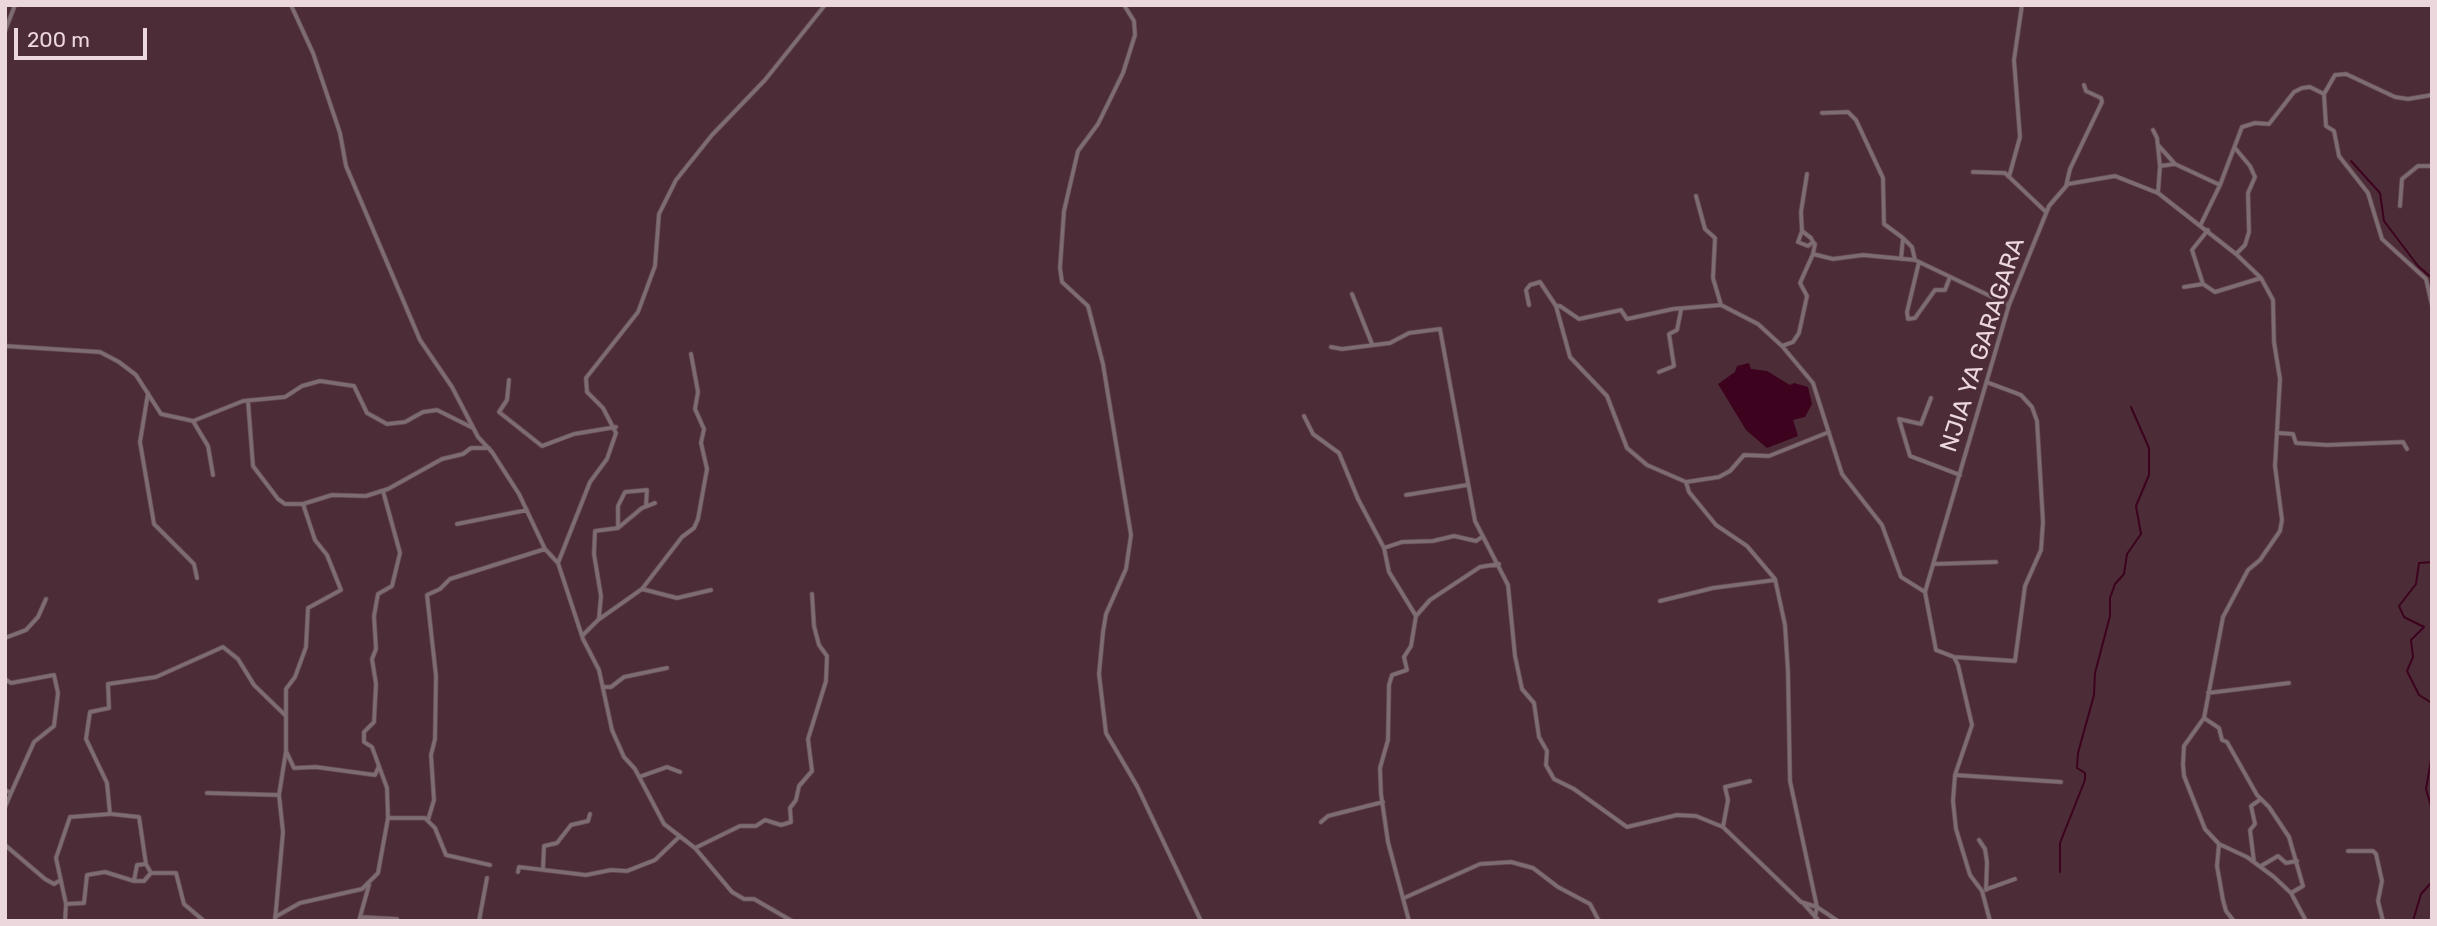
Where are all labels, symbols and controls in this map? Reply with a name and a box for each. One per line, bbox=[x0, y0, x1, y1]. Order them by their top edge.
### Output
scale bar bbox=[18, 14, 150, 58]
text: 200 m bbox=[27, 27, 90, 52]
street label: NJIA YA GARAGARA bbox=[1935, 234, 2031, 456]

